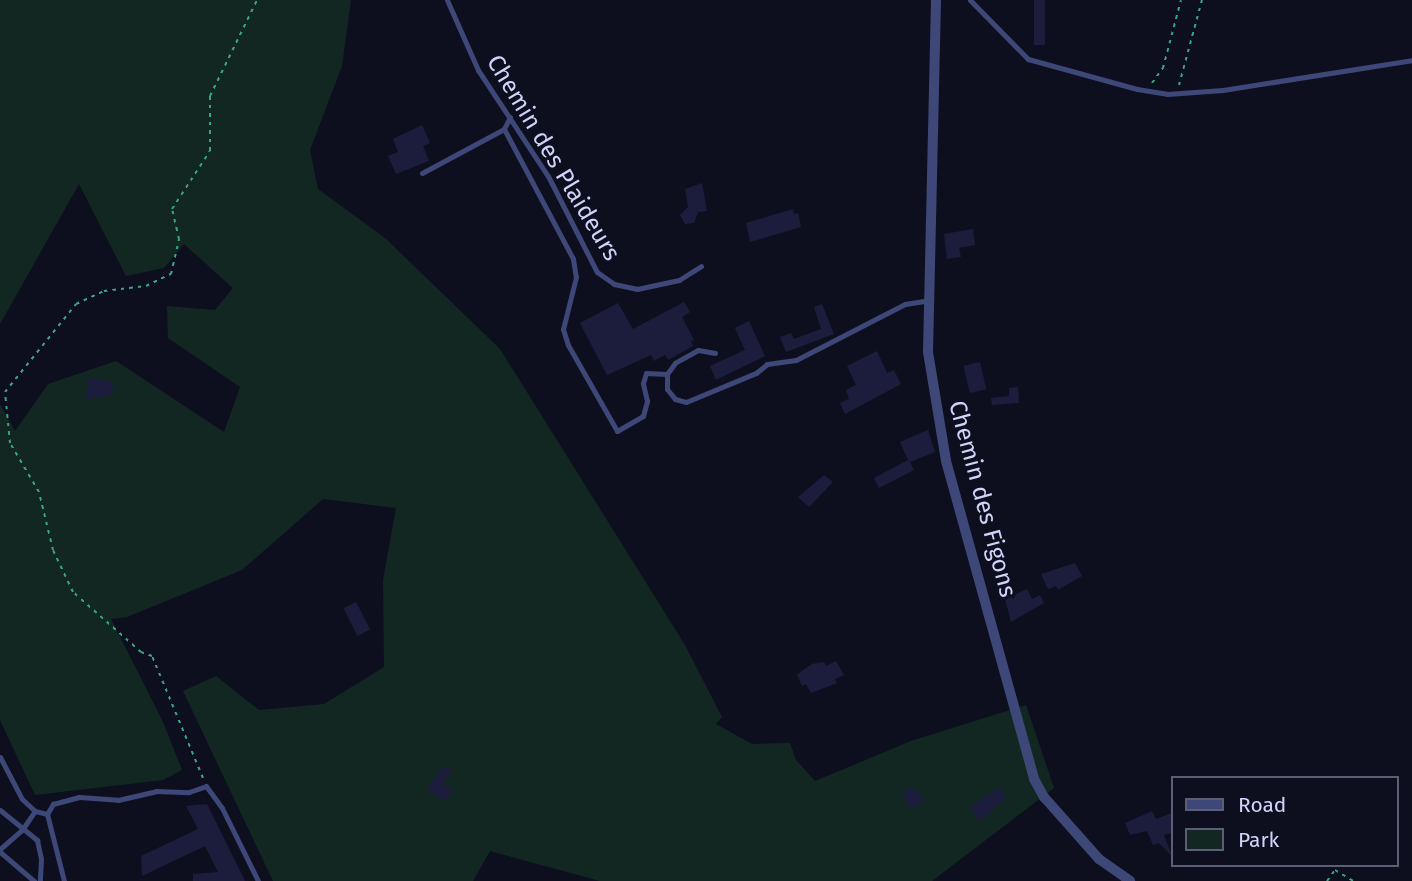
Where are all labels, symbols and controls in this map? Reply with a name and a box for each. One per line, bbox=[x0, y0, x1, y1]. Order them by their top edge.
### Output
street label: Chemin des Plaideurs bbox=[480, 50, 626, 266]
street label: Chemin des Figons bbox=[942, 398, 1022, 600]
legend bbox=[1170, 776, 1398, 867]
text: Road bbox=[1238, 792, 1286, 818]
text: Park bbox=[1238, 827, 1279, 853]

